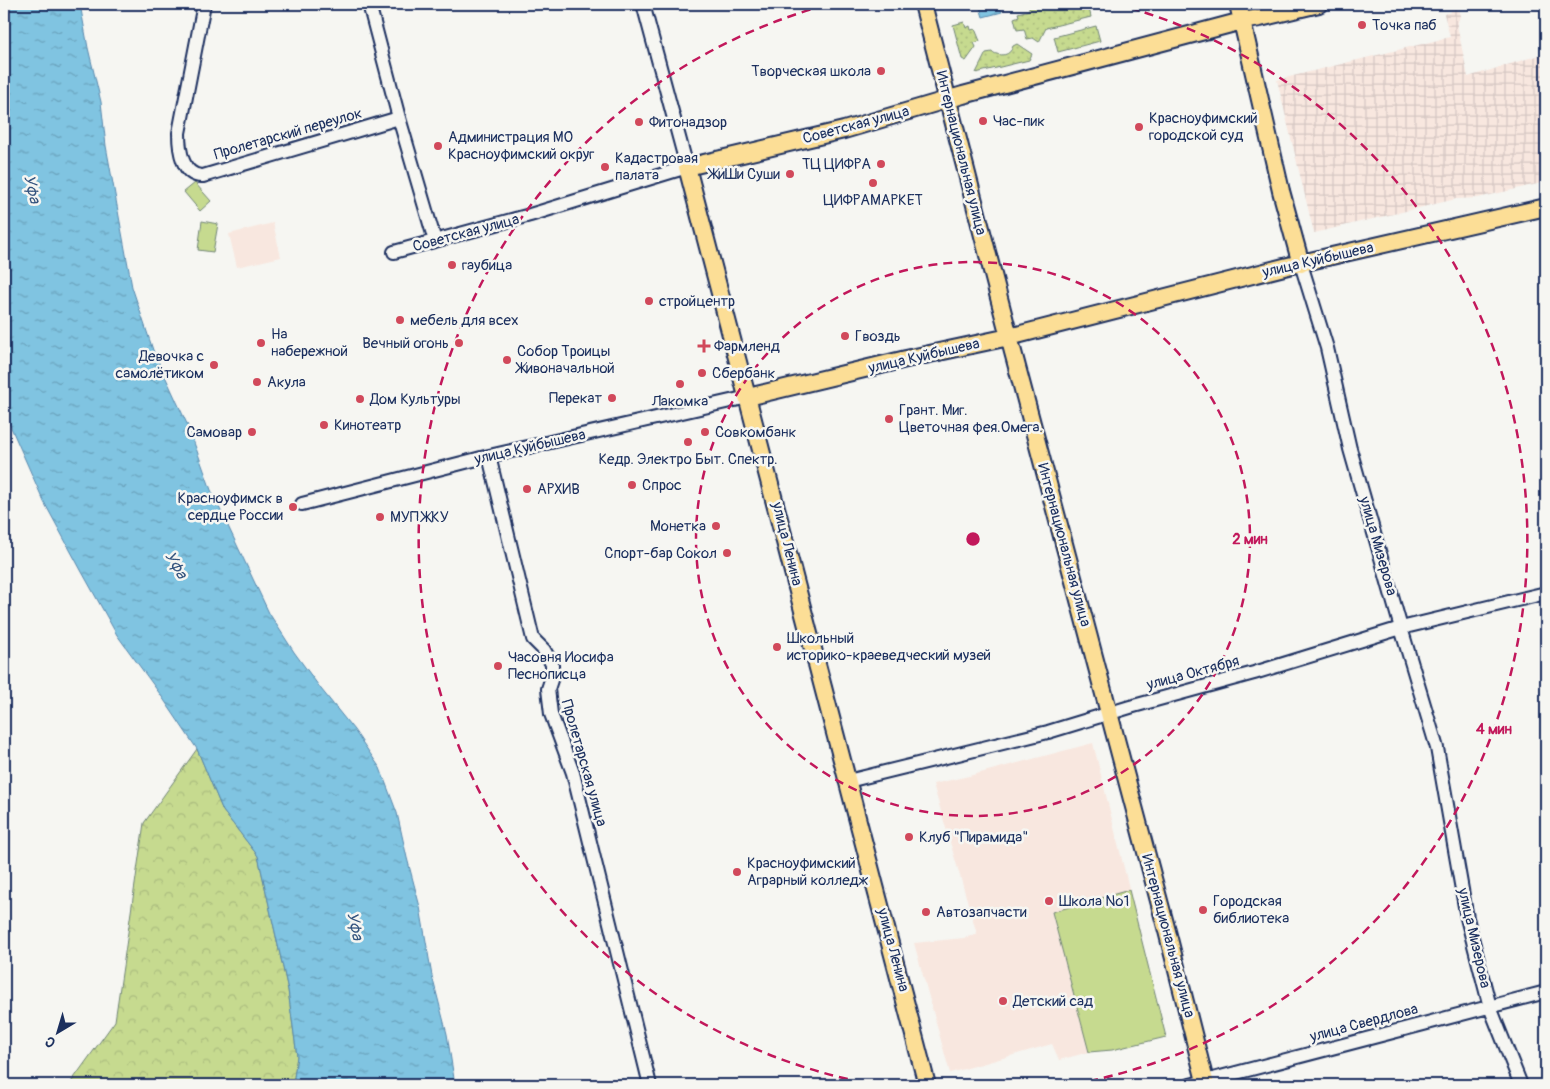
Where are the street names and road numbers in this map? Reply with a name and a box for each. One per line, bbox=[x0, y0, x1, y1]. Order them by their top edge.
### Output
street label: Интернациональная улица bbox=[931, 69, 991, 237]
street label: Советская улица bbox=[801, 102, 911, 148]
street label: Пролетарский переулок bbox=[212, 104, 364, 164]
street label: Советская улица bbox=[411, 210, 521, 256]
street label: улица Куйбышева bbox=[1260, 238, 1375, 282]
street label: улица Куйбышева bbox=[866, 334, 981, 378]
street label: улица Куйбышева bbox=[472, 425, 587, 469]
street label: Интернациональная улица bbox=[1033, 461, 1095, 629]
street label: улица Мизерова bbox=[1355, 493, 1401, 598]
street label: улица Ленина bbox=[767, 499, 807, 588]
street label: улица Октября bbox=[1144, 652, 1241, 695]
street label: Пролетарская улица bbox=[557, 697, 611, 829]
street label: Интернациональная улица bbox=[1137, 852, 1199, 1020]
street label: улица Мизерова bbox=[1453, 885, 1495, 990]
street label: улица Ленина bbox=[872, 905, 913, 994]
street label: улица Свердлова bbox=[1307, 999, 1420, 1047]

